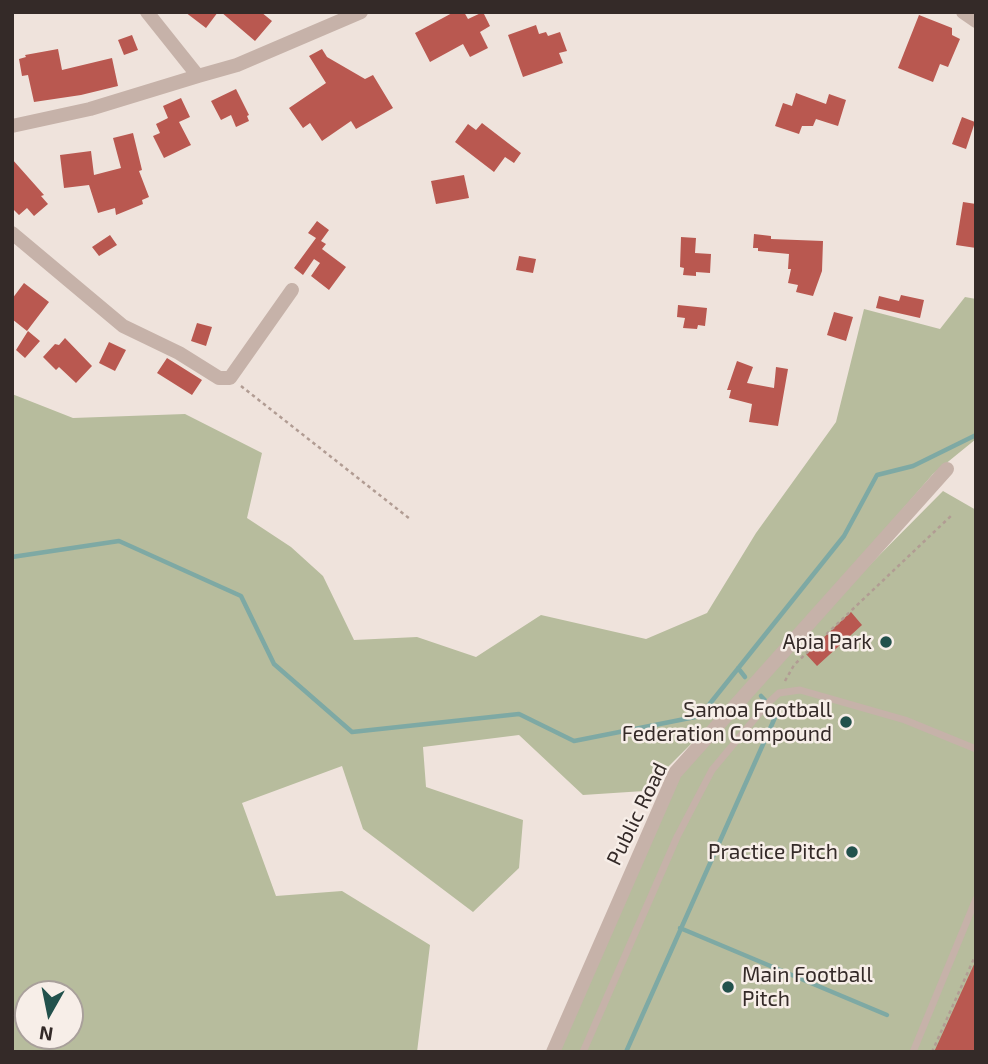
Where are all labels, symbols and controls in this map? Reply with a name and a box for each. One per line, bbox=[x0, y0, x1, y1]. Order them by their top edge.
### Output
place label: Apia Park bbox=[782, 629, 872, 655]
marker: Apia Park bbox=[878, 634, 894, 650]
place label: Samoa Football Federation Compound bbox=[622, 697, 832, 747]
marker: Samoa Football Federation Compound bbox=[838, 714, 854, 730]
street label: Public Road bbox=[601, 759, 673, 869]
place label: Practice Pitch bbox=[708, 839, 838, 865]
marker: Practice Pitch bbox=[844, 844, 860, 860]
place label: Main Football Pitch bbox=[742, 962, 873, 1012]
marker: Main Football Pitch bbox=[720, 979, 736, 995]
north arrow bbox=[14, 980, 84, 1050]
text: N bbox=[37, 1022, 55, 1047]

